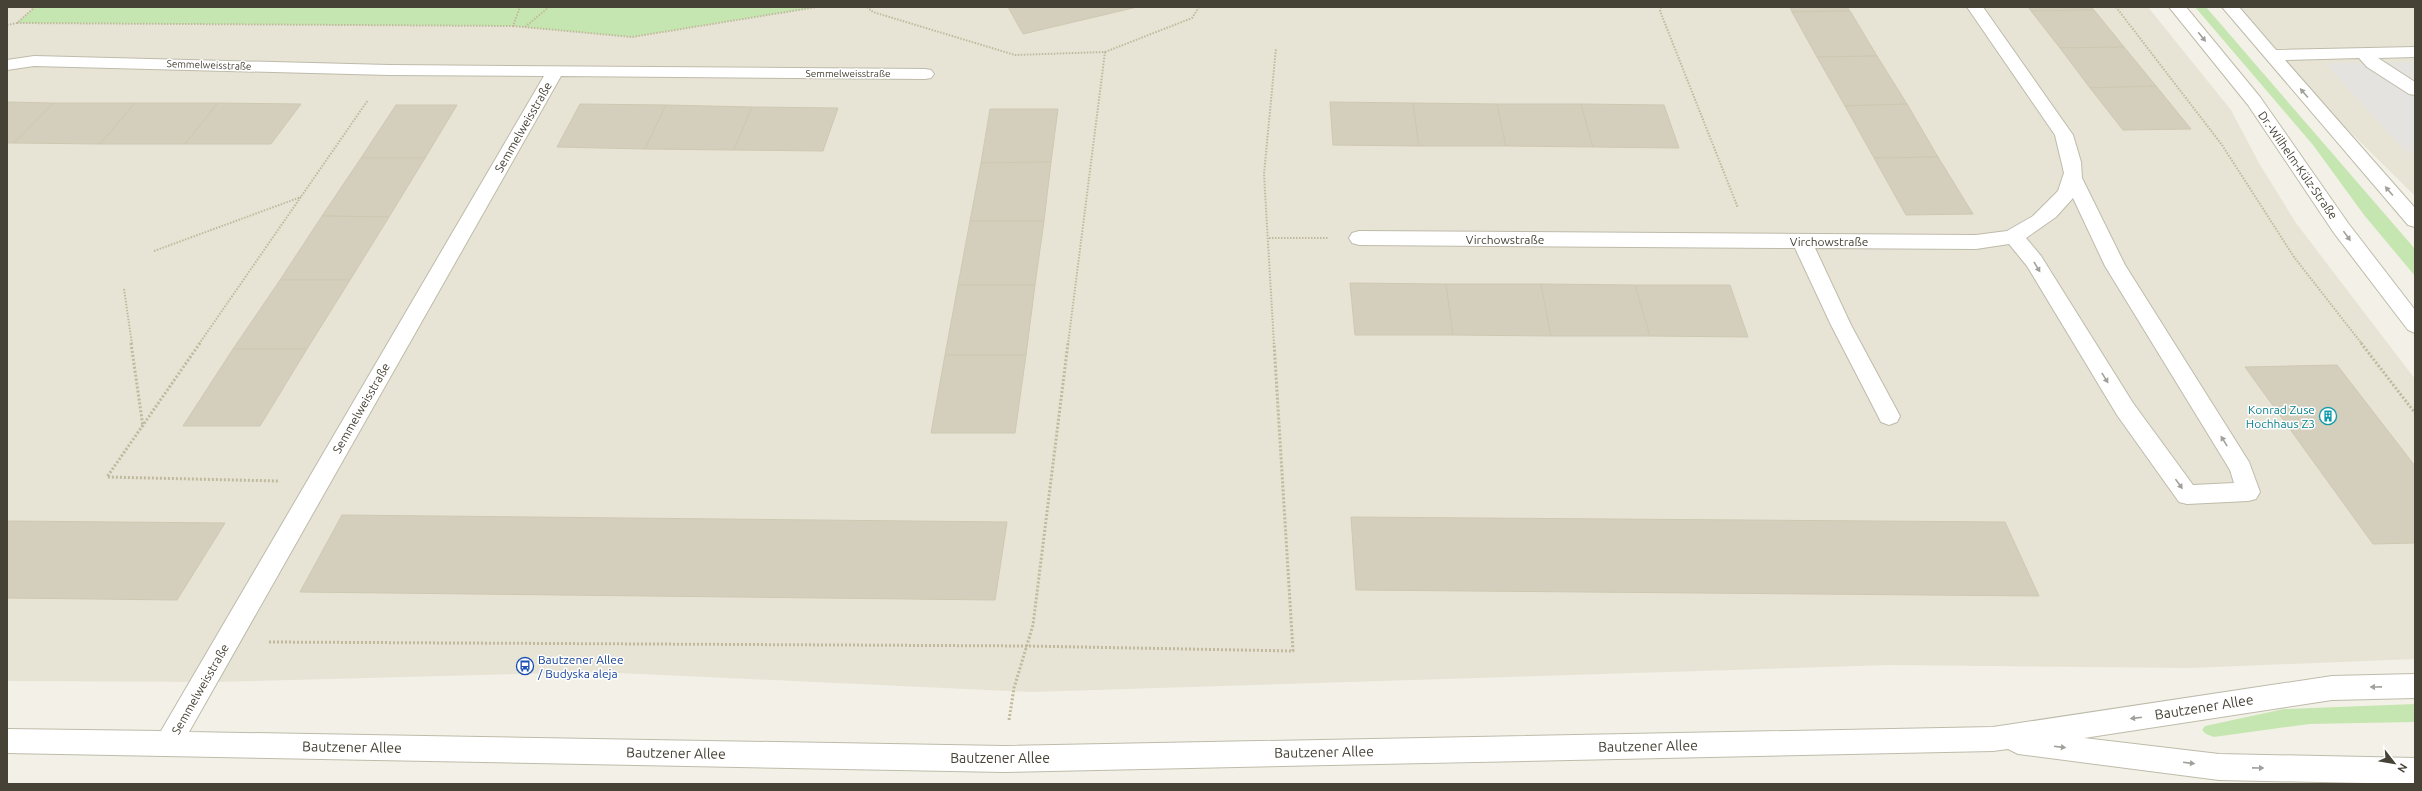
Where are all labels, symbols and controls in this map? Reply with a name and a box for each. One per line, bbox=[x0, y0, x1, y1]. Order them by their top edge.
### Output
one-way arrow bbox=[2197, 32, 2206, 43]
street label: Semmelweisstraße bbox=[166, 58, 252, 72]
street label: Semmelweisstraße bbox=[806, 68, 890, 79]
street label: Semmelweisstraße bbox=[492, 80, 554, 174]
one-way arrow bbox=[2300, 87, 2309, 98]
street label: Dr.-Wilhelm-Külz-Straße bbox=[2256, 109, 2340, 221]
one-way arrow bbox=[2385, 186, 2394, 196]
one-way arrow bbox=[2343, 231, 2351, 242]
street label: Virchowstraße bbox=[1466, 233, 1544, 246]
street label: Virchowstraße bbox=[1790, 235, 1868, 248]
one-way arrow bbox=[2034, 261, 2041, 273]
street label: Semmelweisstraße bbox=[330, 361, 392, 455]
one-way arrow bbox=[2101, 373, 2109, 383]
place label: Konrad Zuse Hochhaus Z3 bbox=[2246, 403, 2315, 430]
building icon: Konrad Zuse Hochhaus Z3 bbox=[2318, 406, 2338, 426]
one-way arrow bbox=[2221, 435, 2228, 447]
one-way arrow bbox=[2175, 479, 2183, 490]
street label: Semmelweisstraße bbox=[169, 642, 231, 736]
place label: Bautzener Allee / Budyska aleja bbox=[537, 653, 624, 680]
bus stop icon: Bautzener Allee / Budyska aleja bbox=[515, 656, 535, 676]
one-way arrow bbox=[2369, 684, 2382, 690]
street label: Bautzener Allee bbox=[2153, 691, 2255, 723]
one-way arrow bbox=[2130, 714, 2142, 721]
street label: Bautzener Allee bbox=[1598, 737, 1698, 755]
street label: Bautzener Allee bbox=[302, 738, 402, 756]
street label: Bautzener Allee bbox=[1274, 743, 1374, 761]
north arrow bbox=[2374, 743, 2414, 783]
street label: Bautzener Allee bbox=[626, 744, 726, 762]
one-way arrow bbox=[2054, 744, 2066, 750]
street label: Bautzener Allee bbox=[950, 750, 1050, 766]
one-way arrow bbox=[2183, 760, 2195, 767]
text: N bbox=[2395, 762, 2410, 775]
one-way arrow bbox=[2252, 765, 2265, 771]

